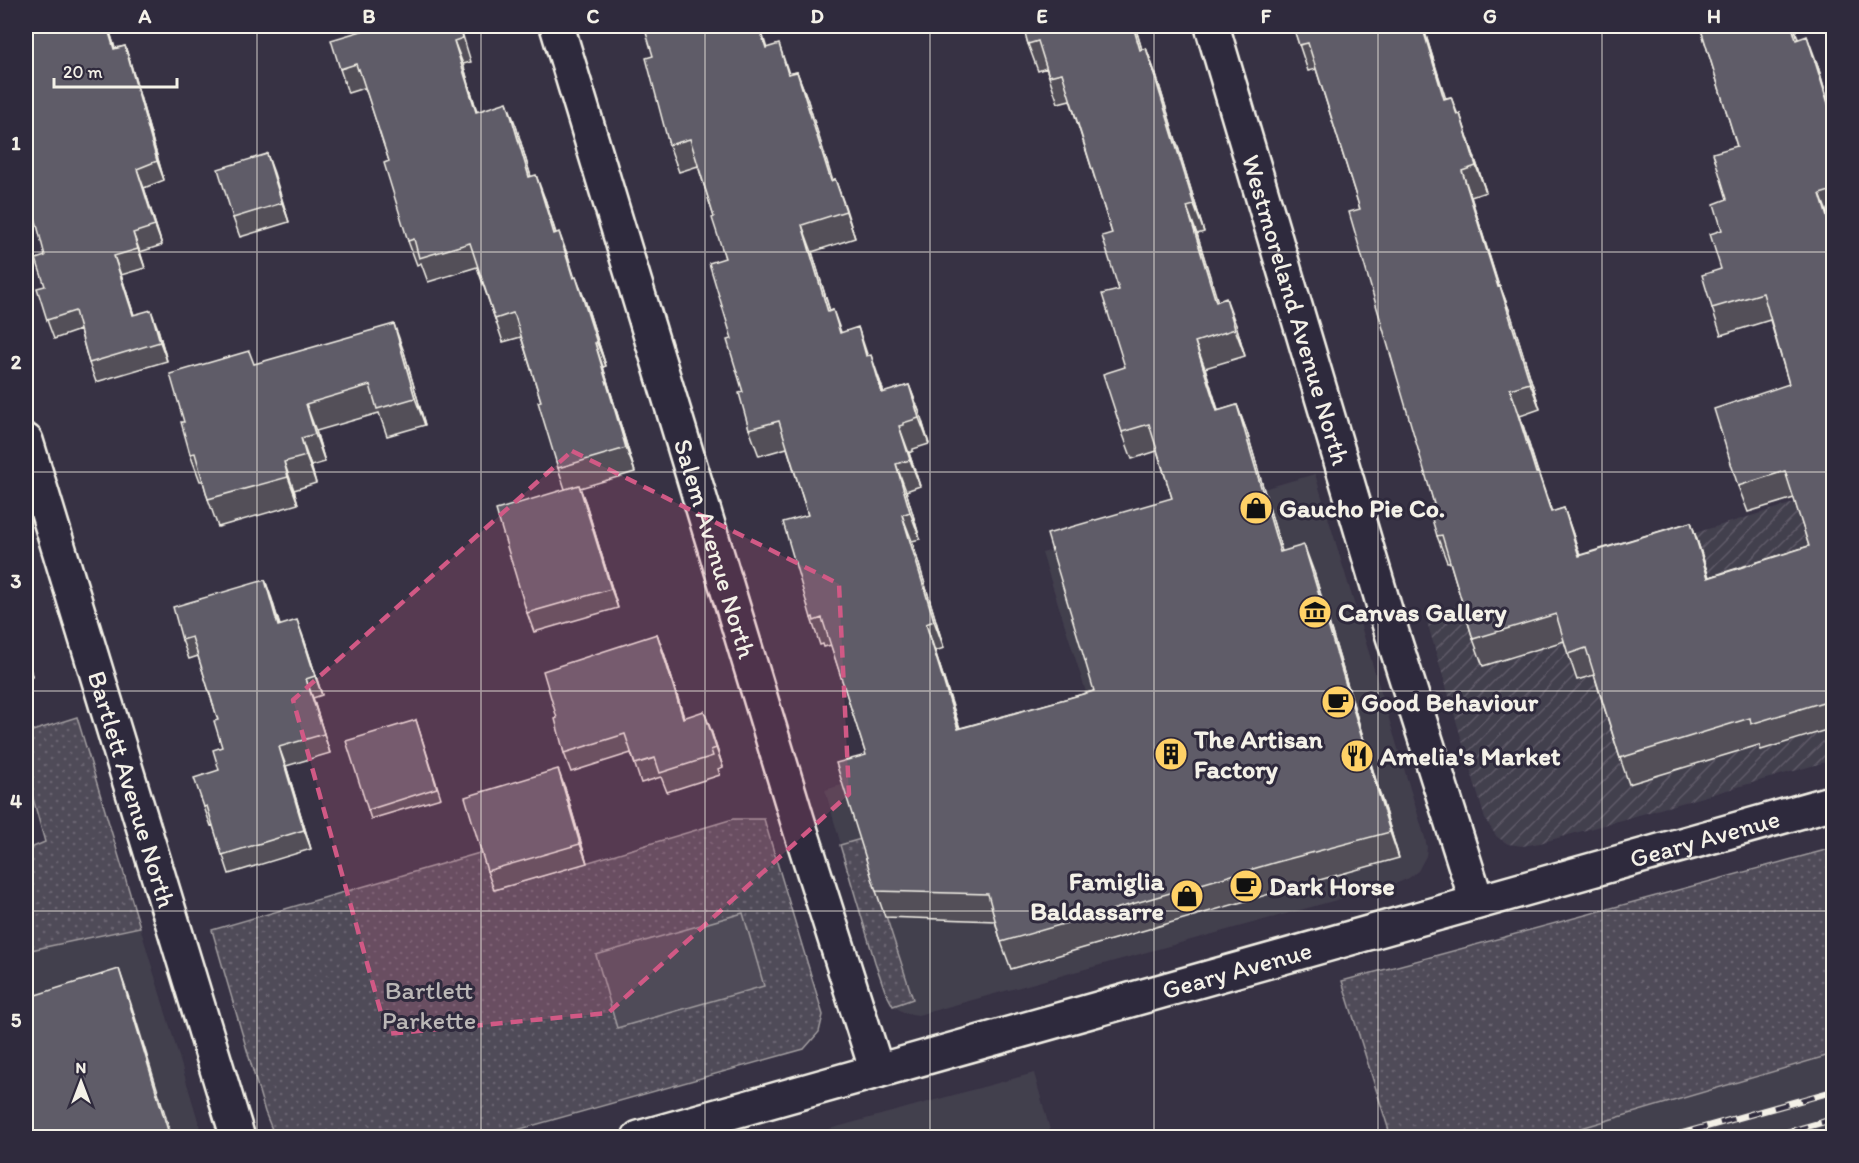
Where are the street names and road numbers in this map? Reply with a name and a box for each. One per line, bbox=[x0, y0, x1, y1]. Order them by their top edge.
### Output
street label: Westmoreland Avenue North bbox=[1235, 151, 1357, 469]
street label: Salem Avenue North bbox=[667, 435, 763, 662]
street label: Bartlett Avenue North bbox=[81, 667, 183, 912]
street label: Geary Avenue bbox=[1626, 802, 1783, 875]
street label: Geary Avenue bbox=[1158, 934, 1315, 1006]

